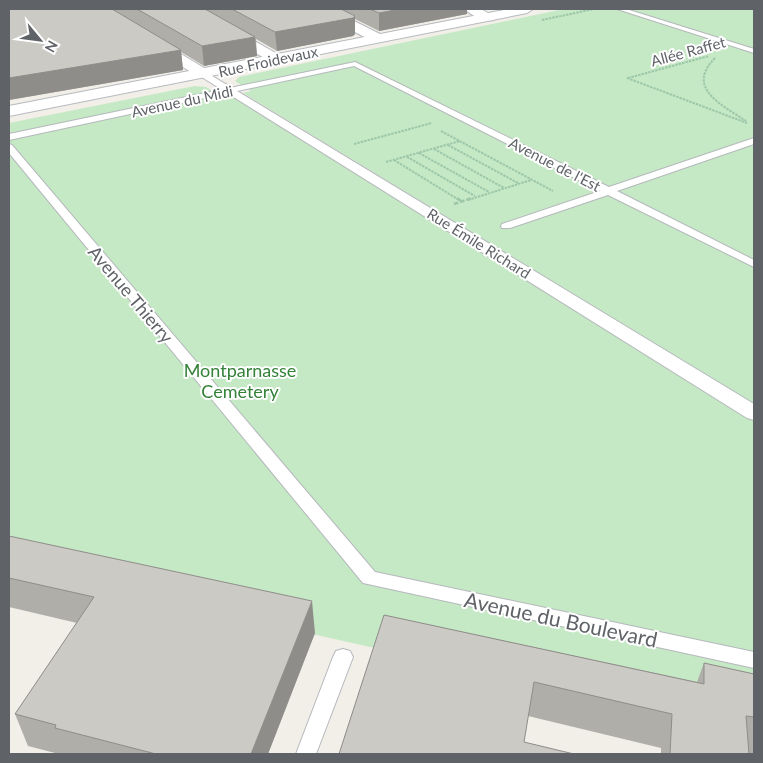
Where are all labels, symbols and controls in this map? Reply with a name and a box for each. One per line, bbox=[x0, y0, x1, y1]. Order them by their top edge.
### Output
north arrow bbox=[15, 15, 65, 65]
street label: Allée Raffet bbox=[649, 32, 728, 70]
text: N bbox=[42, 38, 62, 55]
street label: Rue Froidevaux bbox=[217, 42, 320, 80]
street label: Avenue du Midi bbox=[130, 81, 234, 121]
street label: Avenue de l'Est bbox=[506, 133, 604, 195]
street label: Rue Émile Richard bbox=[424, 204, 534, 282]
street label: Avenue Thierry bbox=[84, 241, 179, 348]
park label: Montparnasse Cemetery bbox=[184, 359, 296, 402]
street label: Avenue du Boulevard bbox=[462, 586, 660, 652]

